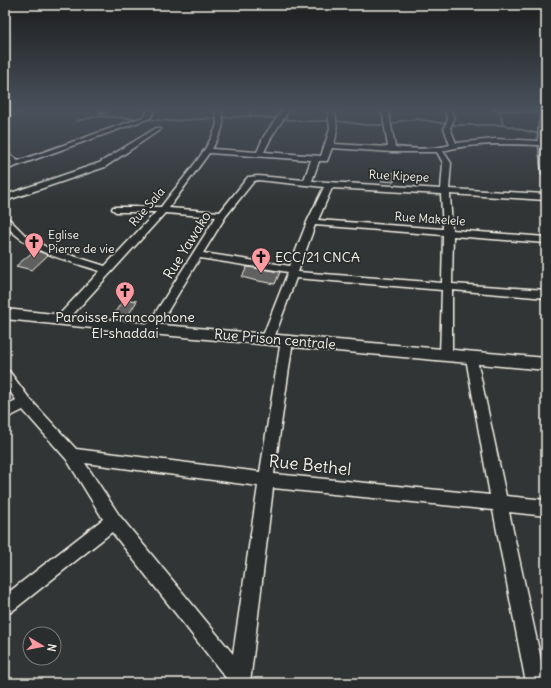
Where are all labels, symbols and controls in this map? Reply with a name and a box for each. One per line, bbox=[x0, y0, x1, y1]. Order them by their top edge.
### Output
street label: Rue Kipepe bbox=[368, 166, 430, 185]
street label: Rue Sala bbox=[126, 184, 168, 229]
street label: Rue Yawako bbox=[159, 208, 215, 282]
street label: Rue Makelele bbox=[394, 209, 466, 228]
place label: Eglise Pierre de vie bbox=[48, 227, 114, 256]
church icon: Eglise Pierre de vie bbox=[23, 231, 45, 259]
church icon: ECC/21 CNCA bbox=[250, 246, 272, 274]
place label: ECC/21 CNCA bbox=[275, 248, 360, 266]
church icon: Paroisse Francophone El-shaddai bbox=[114, 280, 136, 308]
place label: Paroisse Francophone El-shaddai bbox=[55, 308, 195, 342]
street label: Rue Prison centrale bbox=[213, 325, 337, 353]
street label: Rue Bethel bbox=[268, 450, 352, 480]
north arrow bbox=[22, 626, 62, 666]
text: N bbox=[44, 643, 59, 653]

